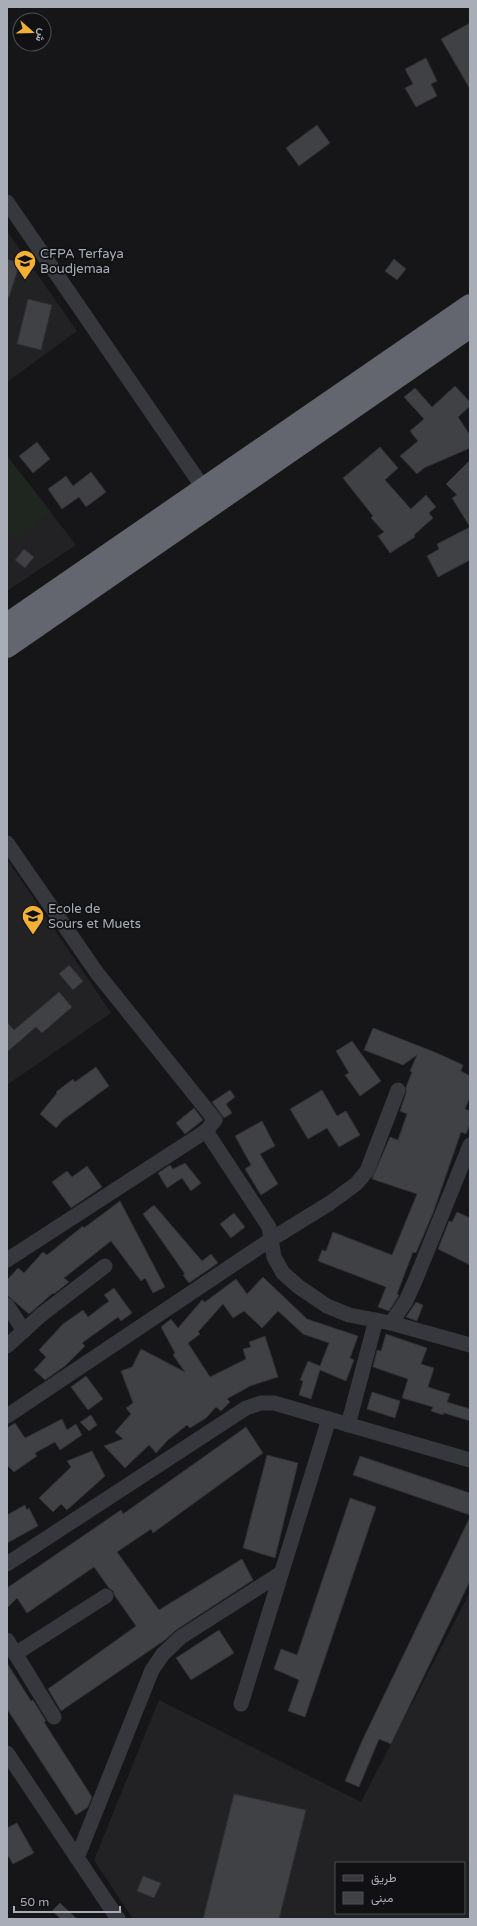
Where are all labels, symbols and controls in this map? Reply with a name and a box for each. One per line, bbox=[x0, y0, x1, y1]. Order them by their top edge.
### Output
north arrow bbox=[12, 12, 52, 52]
text: ش bbox=[33, 27, 49, 44]
place label: CFPA Terfaya Boudjemaa bbox=[40, 246, 124, 277]
school or university icon: CFPA Terfaya Boudjemaa bbox=[12, 248, 38, 281]
place label: Ecole de Sours et Muets bbox=[48, 901, 141, 932]
school or university icon: Ecole de Sours et Muets bbox=[20, 903, 46, 936]
legend bbox=[335, 1862, 465, 1914]
text: طريق bbox=[371, 1871, 397, 1886]
scale bar bbox=[14, 1888, 120, 1914]
text: مبنى bbox=[371, 1891, 393, 1906]
text: 50 m bbox=[20, 1895, 49, 1909]

